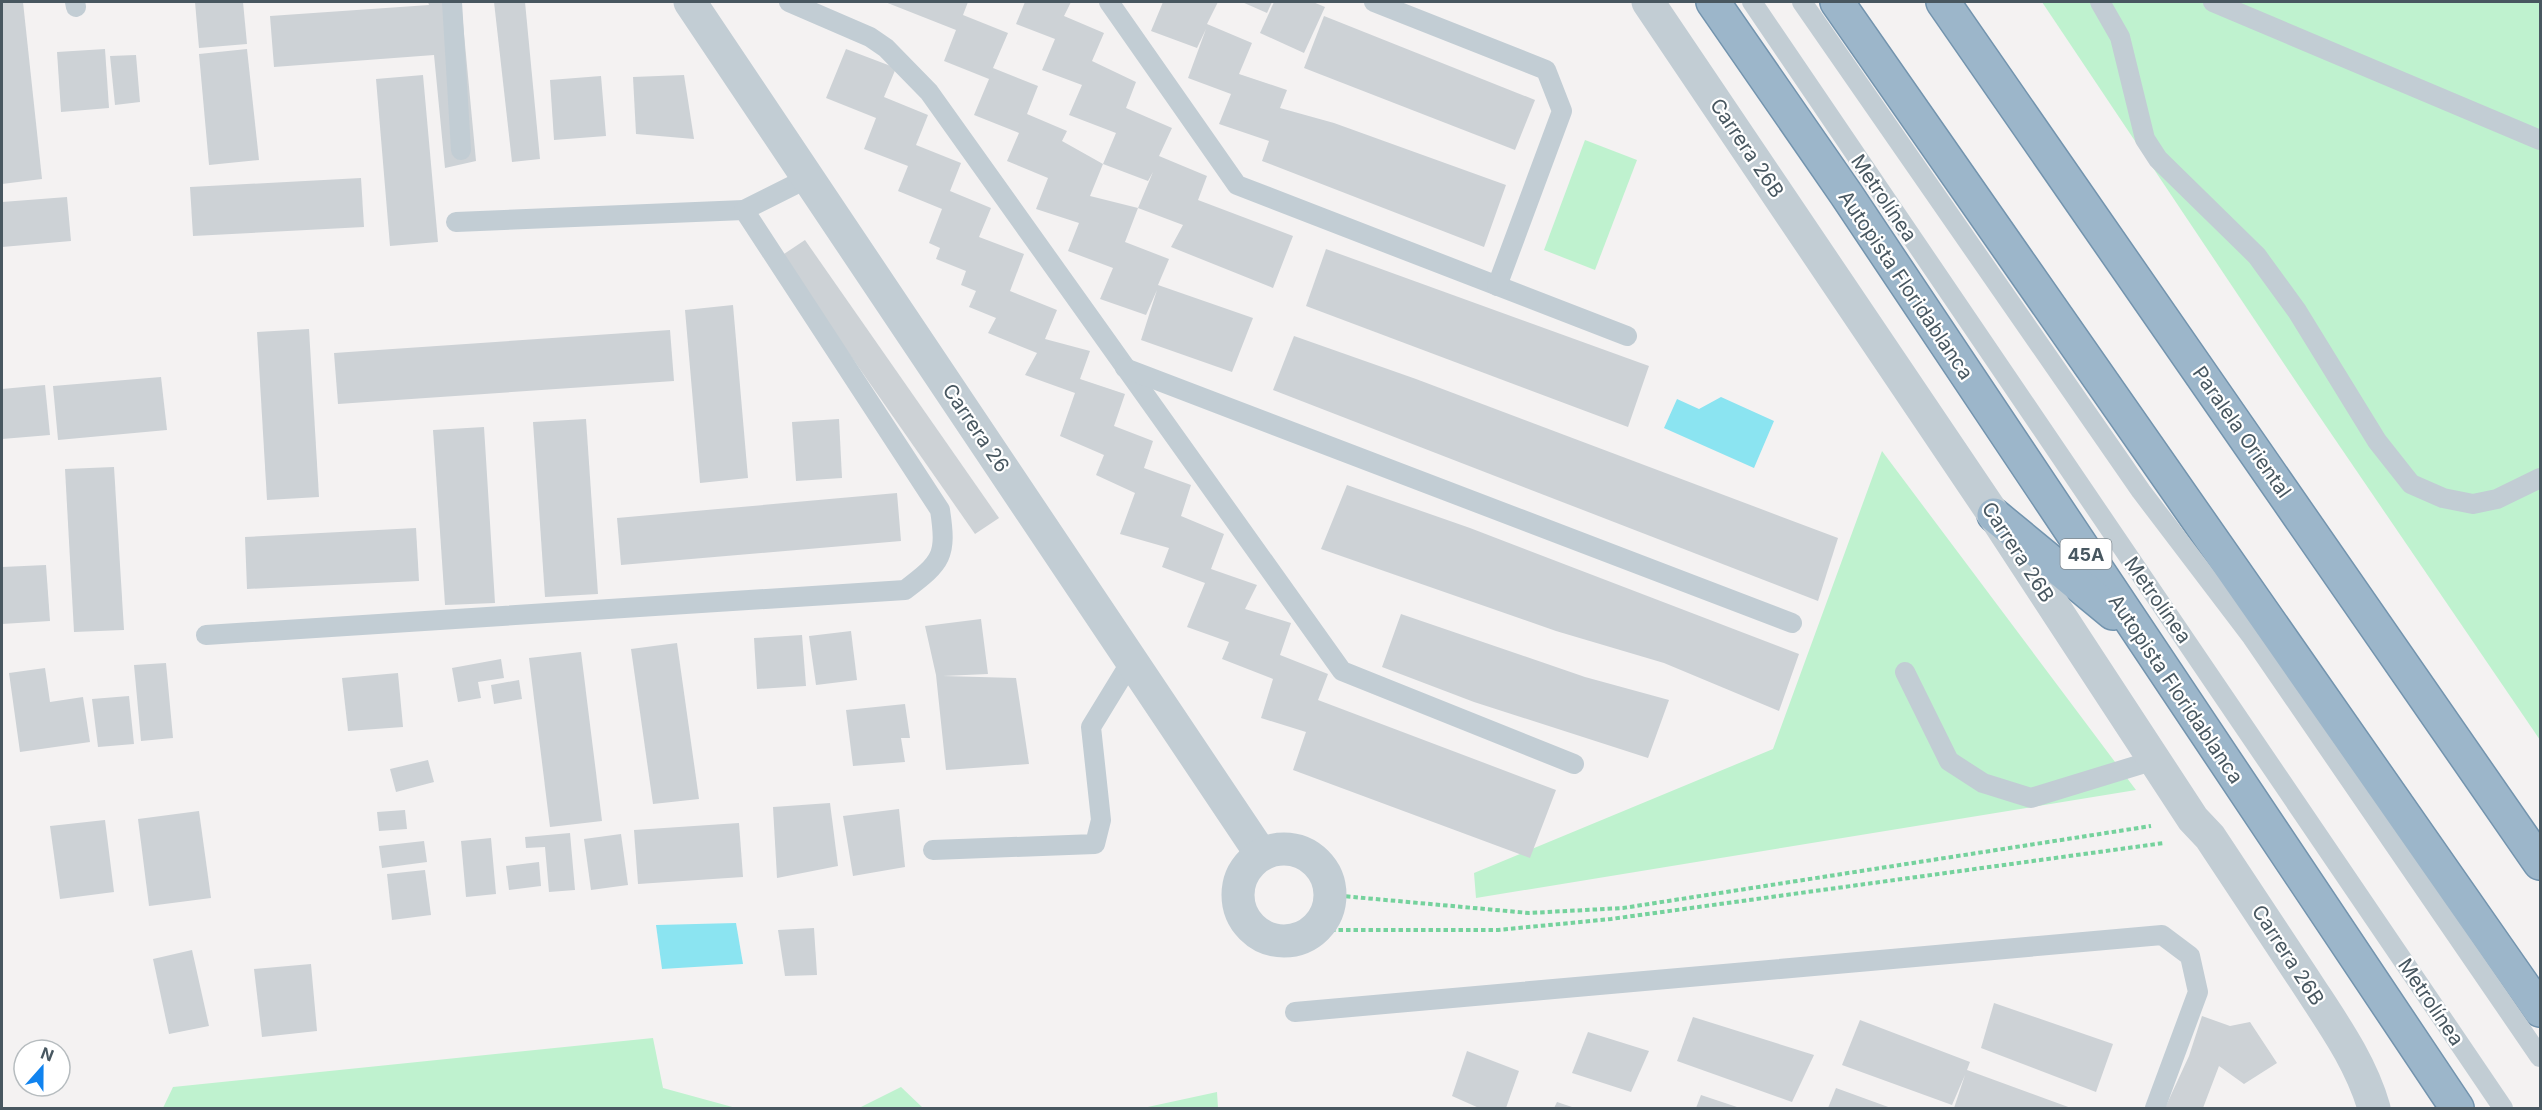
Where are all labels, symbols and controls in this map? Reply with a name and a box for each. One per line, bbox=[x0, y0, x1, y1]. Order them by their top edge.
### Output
street label: Carrera 26B bbox=[1705, 94, 1789, 202]
street label: Metrolínea bbox=[1846, 150, 1922, 246]
street label: Autopista Floridablanca bbox=[1834, 186, 1978, 384]
street label: Paralela Oriental bbox=[2188, 362, 2296, 502]
street label: Carrera 26 bbox=[938, 379, 1014, 477]
street label: Carrera 26B bbox=[1977, 497, 2059, 607]
road number: 45A bbox=[2060, 539, 2112, 569]
street label: Metrolínea bbox=[2119, 552, 2197, 648]
street label: Autopista Floridablanca bbox=[2104, 590, 2248, 788]
street label: Carrera 26B bbox=[2247, 900, 2329, 1010]
street label: Metrolínea bbox=[2393, 954, 2469, 1050]
north arrow bbox=[12, 1038, 72, 1098]
text: N bbox=[38, 1042, 57, 1066]

